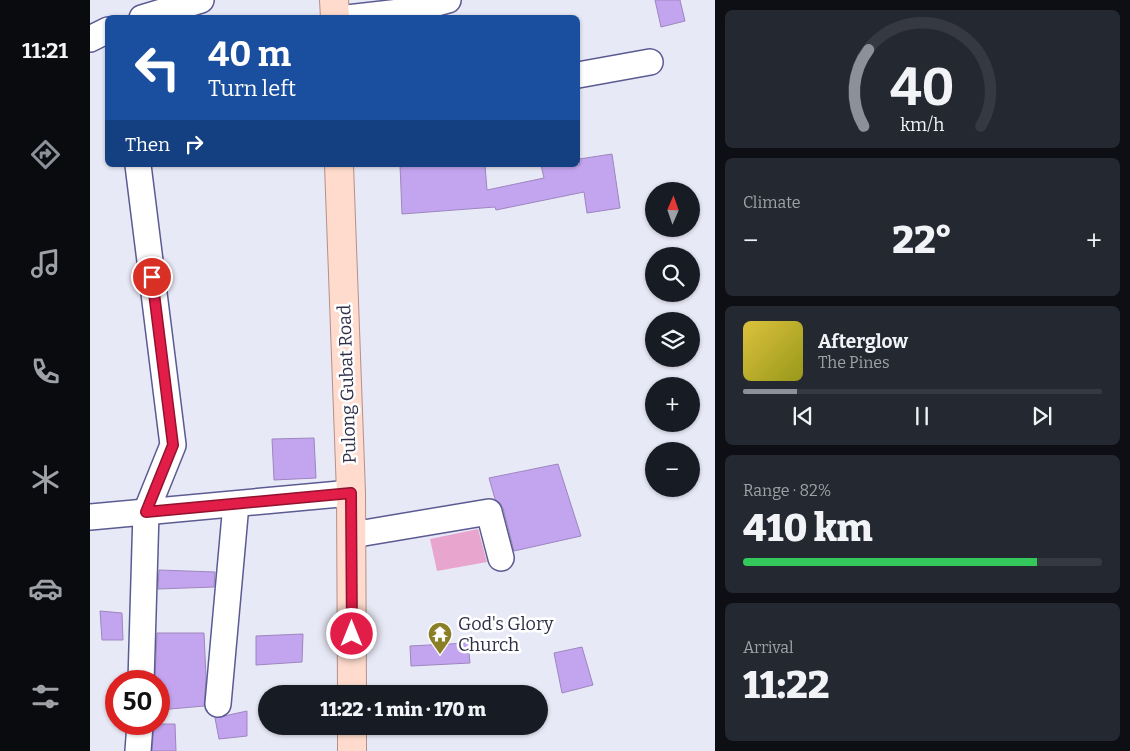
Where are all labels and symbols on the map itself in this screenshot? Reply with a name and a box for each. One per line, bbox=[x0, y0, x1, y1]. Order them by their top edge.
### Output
north arrow bbox=[645, 182, 700, 238]
pin bbox=[131, 256, 173, 298]
street label: Pulong Gubat Road bbox=[333, 304, 361, 464]
position arrow bbox=[325, 607, 377, 659]
place label: God's Glory Church bbox=[458, 613, 554, 656]
temple icon: God's Glory Church bbox=[427, 621, 453, 655]
speed limit sign: 50 bbox=[105, 670, 170, 735]

